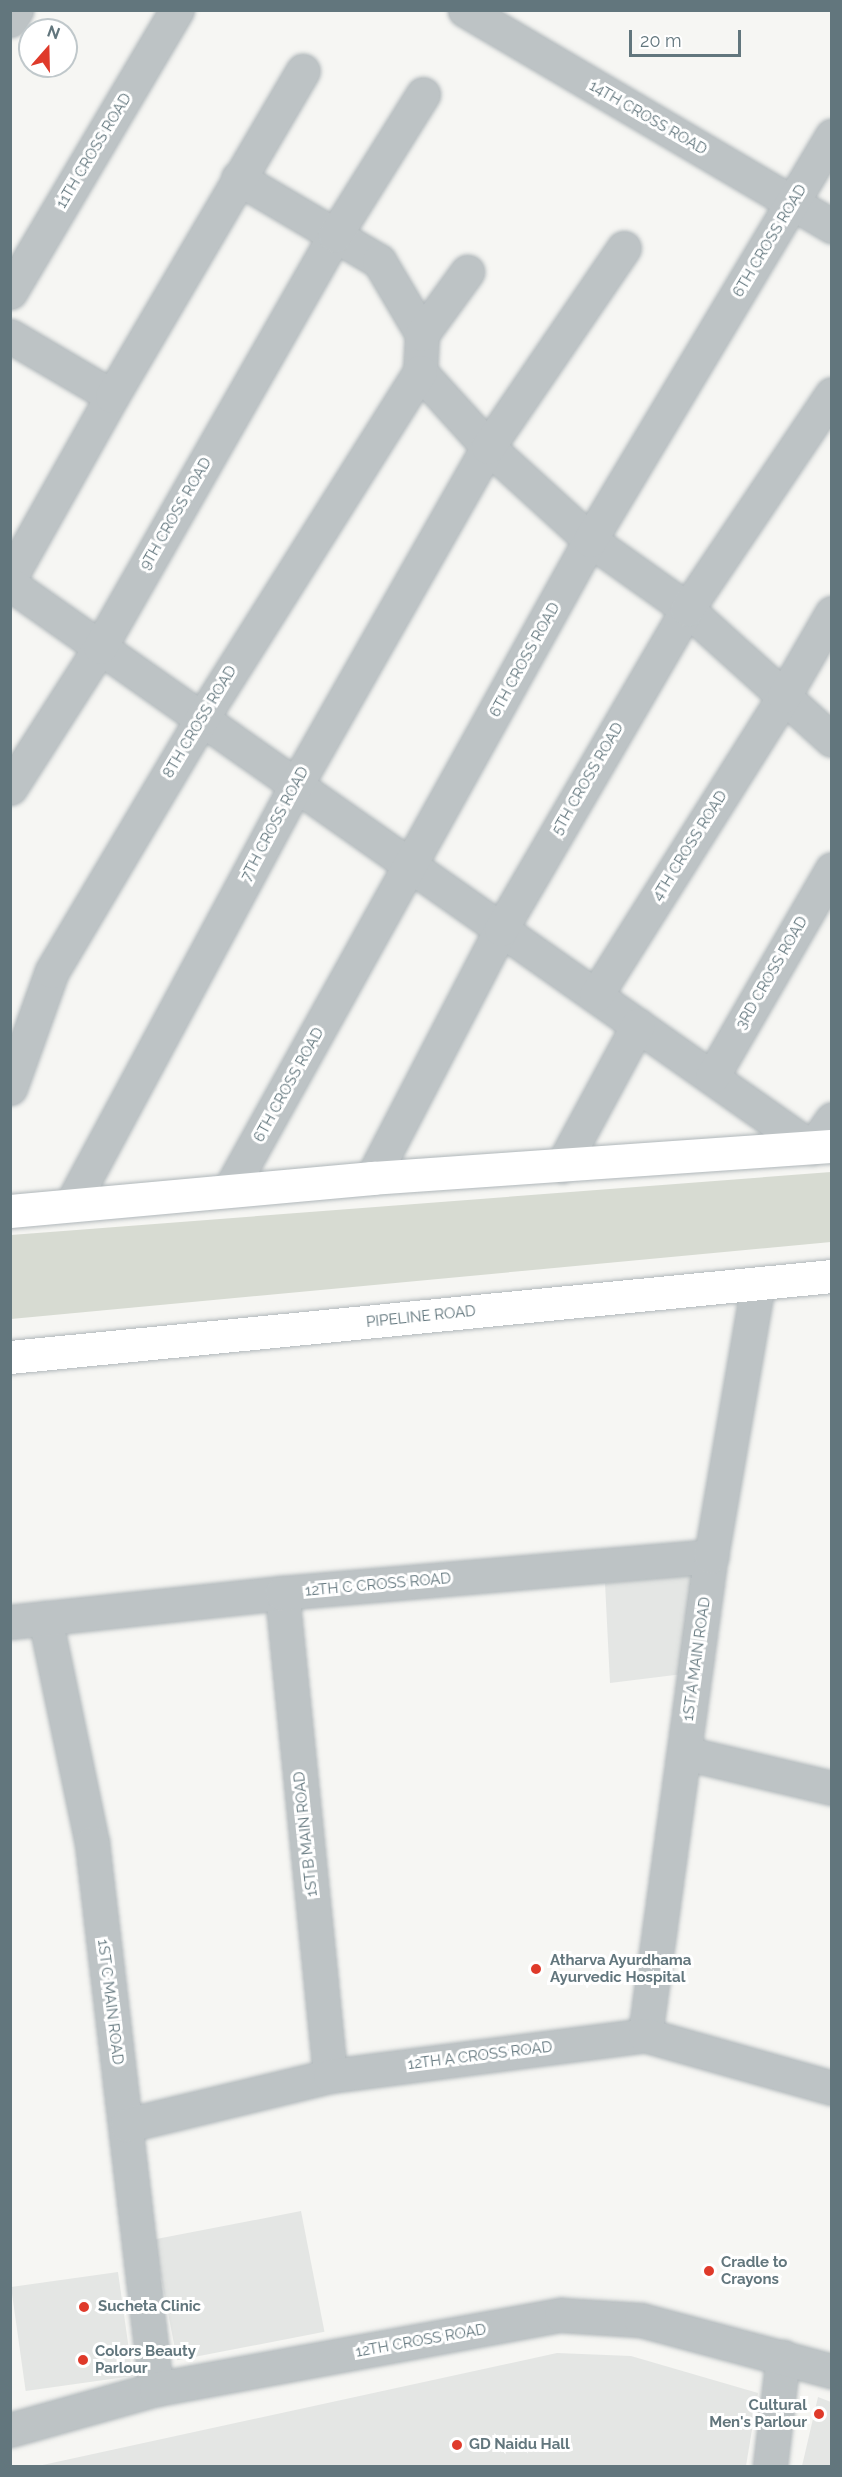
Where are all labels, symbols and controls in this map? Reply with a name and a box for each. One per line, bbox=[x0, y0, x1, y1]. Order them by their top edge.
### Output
north arrow bbox=[18, 18, 78, 78]
scale bar bbox=[632, 18, 744, 56]
text: N bbox=[45, 21, 63, 44]
text: 20 m bbox=[640, 30, 682, 51]
street label: 14TH CROSS ROAD bbox=[586, 77, 710, 159]
street label: 11TH CROSS ROAD bbox=[53, 90, 135, 212]
street label: 6TH CROSS ROAD bbox=[729, 182, 811, 300]
street label: 9TH CROSS ROAD bbox=[137, 455, 215, 573]
street label: 6TH CROSS ROAD bbox=[486, 600, 564, 720]
street label: 8TH CROSS ROAD bbox=[159, 663, 241, 781]
street label: 5TH CROSS ROAD bbox=[549, 720, 627, 838]
street label: 7TH CROSS ROAD bbox=[237, 764, 313, 884]
street label: 4TH CROSS ROAD bbox=[649, 788, 731, 904]
street label: 3RD CROSS ROAD bbox=[732, 913, 812, 1033]
street label: 6TH CROSS ROAD bbox=[250, 1025, 328, 1145]
street label: PIPELINE ROAD bbox=[365, 1302, 477, 1332]
street label: 12TH C CROSS ROAD bbox=[304, 1570, 452, 1600]
street label: 1ST A MAIN ROAD bbox=[679, 1595, 715, 1723]
street label: 1ST B MAIN ROAD bbox=[290, 1770, 322, 1898]
street label: 1ST C MAIN ROAD bbox=[93, 1938, 127, 2066]
place label: Atharva Ayurdhama Ayurvedic Hospital bbox=[550, 1951, 692, 1986]
marker: Atharva Ayurdhama Ayurvedic Hospital bbox=[527, 1960, 545, 1978]
street label: 12TH A CROSS ROAD bbox=[406, 2038, 554, 2074]
place label: Cradle to Crayons bbox=[721, 2253, 787, 2288]
marker: Cradle to Crayons bbox=[702, 2264, 716, 2278]
marker: Sucheta Clinic bbox=[75, 2298, 93, 2316]
place label: Sucheta Clinic bbox=[98, 2298, 201, 2316]
street label: 12TH CROSS ROAD bbox=[354, 2321, 488, 2361]
place label: Colors Beauty Parlour bbox=[95, 2342, 196, 2377]
marker: Colors Beauty Parlour bbox=[76, 2353, 90, 2367]
place label: Cultural Men's Parlour bbox=[709, 2396, 807, 2431]
marker: Cultural Men's Parlour bbox=[812, 2407, 826, 2421]
place label: GD Naidu Hall bbox=[469, 2436, 570, 2454]
marker: GD Naidu Hall bbox=[450, 2438, 464, 2452]

